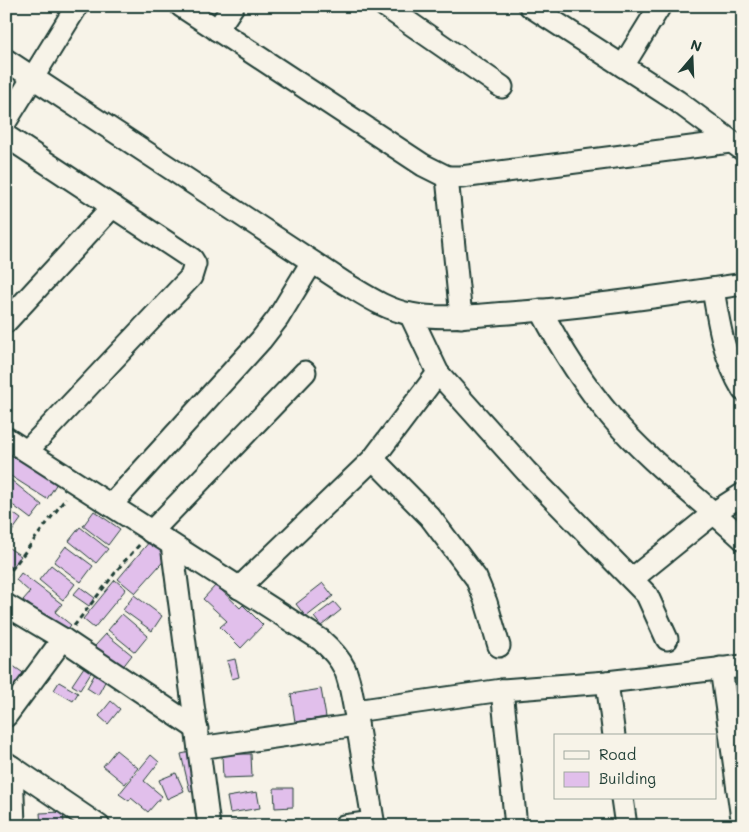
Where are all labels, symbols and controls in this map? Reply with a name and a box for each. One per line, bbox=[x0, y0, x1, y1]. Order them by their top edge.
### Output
north arrow bbox=[666, 32, 716, 82]
text: N bbox=[688, 35, 705, 56]
legend bbox=[554, 734, 716, 800]
text: Road bbox=[599, 744, 636, 764]
text: Building bbox=[599, 768, 656, 788]

